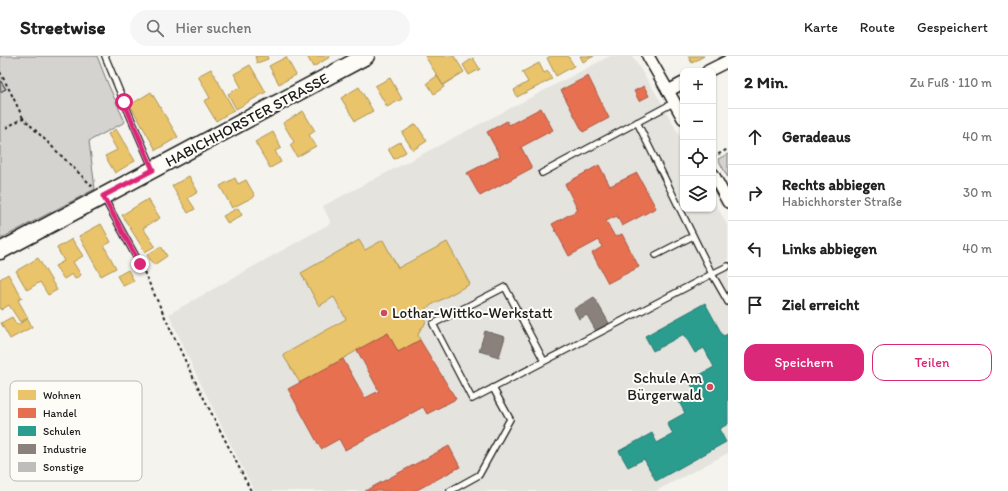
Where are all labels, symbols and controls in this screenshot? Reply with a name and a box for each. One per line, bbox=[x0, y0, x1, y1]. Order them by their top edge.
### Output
search box bbox=[130, 10, 410, 46]
text: Streetwise bbox=[20, 16, 106, 39]
icon: search bbox=[144, 17, 166, 39]
text: Hier suchen bbox=[176, 19, 251, 37]
text: Karte bbox=[804, 19, 838, 36]
text: Route bbox=[860, 19, 895, 36]
text: Gespeichert bbox=[917, 19, 988, 36]
map controls bbox=[680, 68, 716, 212]
button: + bbox=[680, 68, 716, 104]
street label: HABICHHORSTER STRASSE bbox=[162, 69, 332, 171]
text: 2 Min. bbox=[744, 72, 788, 92]
text: Zu Fuß · 110 m bbox=[910, 75, 992, 90]
route start bbox=[115, 93, 133, 111]
button: − bbox=[680, 104, 716, 140]
icon: ahead bbox=[744, 126, 766, 148]
text: Geradeaus bbox=[782, 128, 851, 146]
text: 40 m bbox=[962, 129, 992, 144]
button: locate bbox=[680, 140, 716, 176]
button: layers bbox=[680, 176, 716, 212]
text: Rechts abbiegen bbox=[782, 176, 885, 194]
icon: right bbox=[744, 182, 766, 204]
text: 30 m bbox=[963, 185, 992, 200]
text: Habichhorster Straße bbox=[782, 194, 902, 209]
icon: left bbox=[744, 238, 766, 260]
text: Links abbiegen bbox=[782, 240, 877, 258]
text: 40 m bbox=[962, 241, 992, 256]
route end bbox=[131, 255, 149, 273]
icon: arrive bbox=[744, 294, 766, 316]
text: Ziel erreicht bbox=[782, 296, 859, 314]
place label: Lothar-Wittko-Werkstatt bbox=[392, 304, 553, 322]
marker: Lothar-Wittko-Werkstatt bbox=[379, 308, 389, 318]
button: Speichern bbox=[744, 344, 864, 381]
button: Teilen bbox=[872, 344, 992, 381]
place label: Schule Am Bürgerwald bbox=[627, 369, 702, 404]
legend bbox=[10, 381, 142, 481]
marker: Schule Am Bürgerwald bbox=[705, 382, 715, 392]
text: Wohnen bbox=[43, 389, 82, 402]
text: Handel bbox=[43, 407, 77, 420]
text: Schulen bbox=[43, 425, 81, 438]
text: Industrie bbox=[43, 443, 87, 456]
text: Sonstige bbox=[43, 461, 84, 474]

